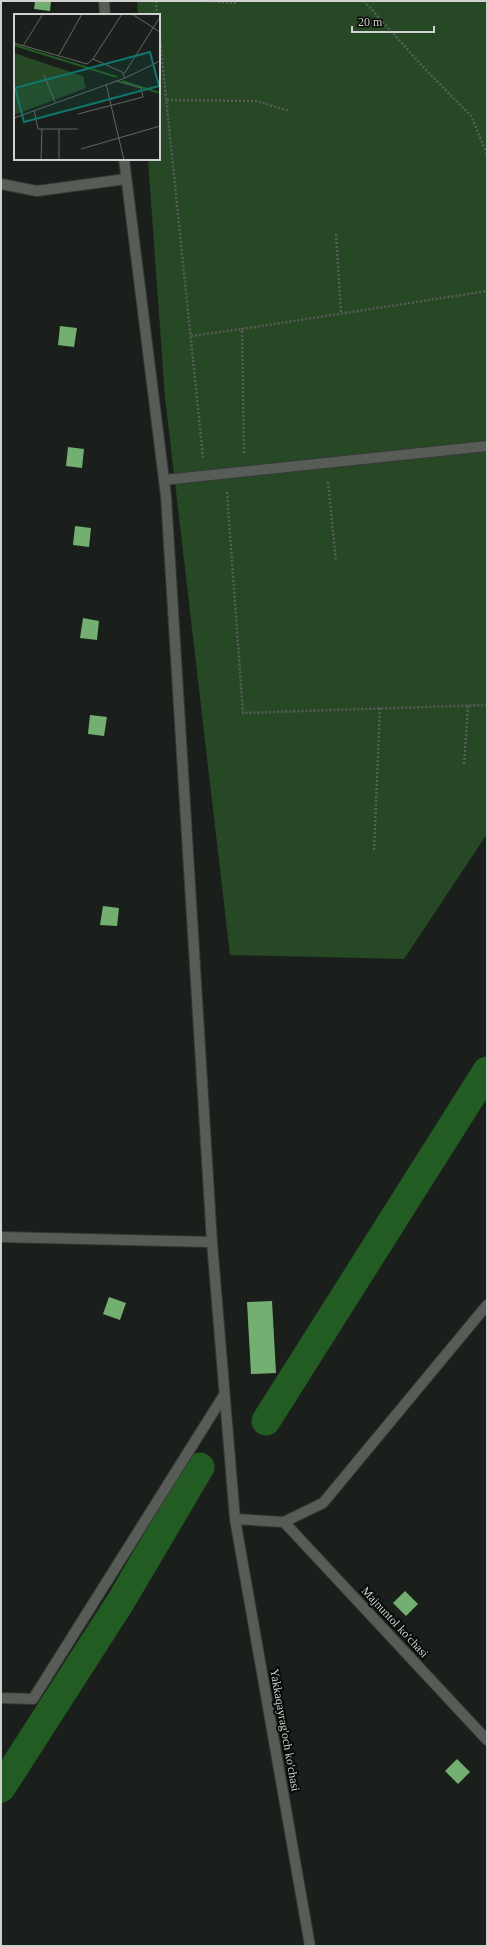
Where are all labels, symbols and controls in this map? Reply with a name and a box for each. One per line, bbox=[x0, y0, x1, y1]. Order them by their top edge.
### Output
scale bar bbox=[352, 8, 434, 34]
inset map bbox=[14, 14, 160, 160]
text: 20 m bbox=[358, 15, 383, 29]
street label: Majnuntol ko'chasi bbox=[359, 1584, 432, 1661]
street label: Yakkaqayrag'och ko'chasi bbox=[267, 1668, 303, 1793]

